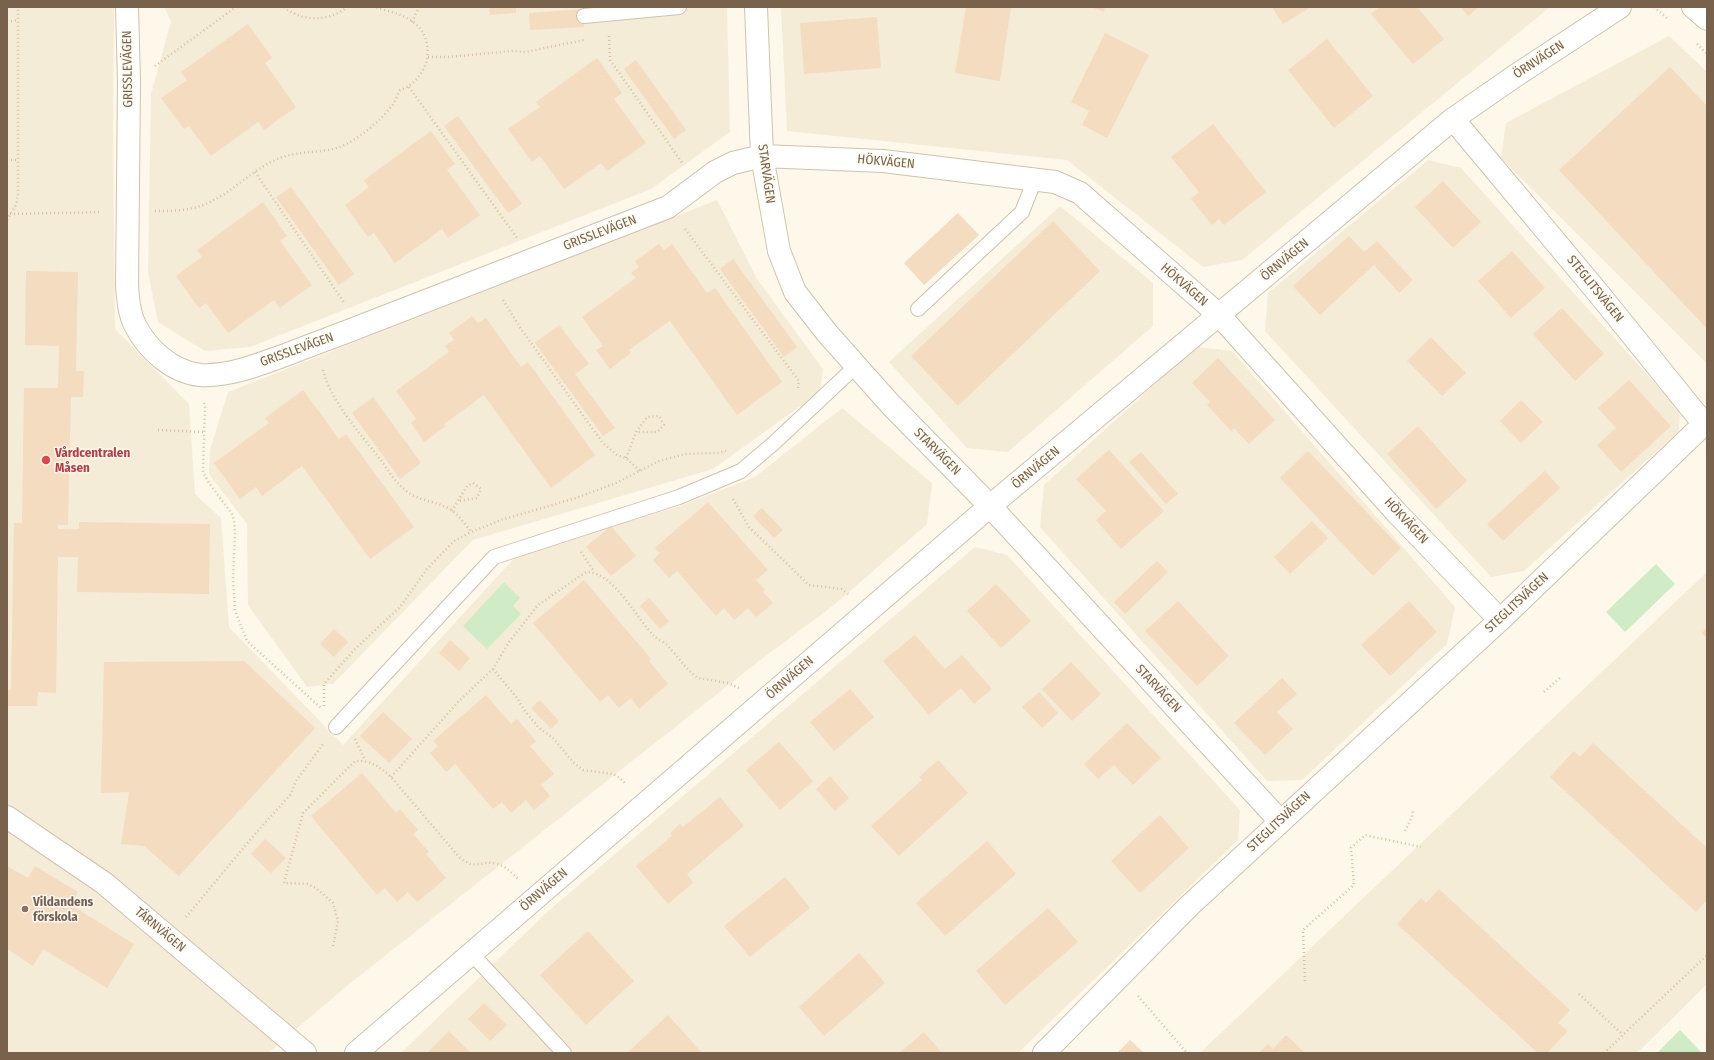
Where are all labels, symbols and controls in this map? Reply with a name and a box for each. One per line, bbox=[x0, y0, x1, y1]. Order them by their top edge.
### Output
street label: GRISSLEVÄGEN bbox=[120, 30, 136, 108]
street label: ÖRNVÄGEN bbox=[1511, 38, 1567, 82]
street label: STARVÄGEN bbox=[754, 143, 778, 205]
street label: HÖKVÄGEN bbox=[857, 152, 915, 172]
street label: GRISSLEVÄGEN bbox=[561, 212, 639, 254]
street label: ÖRNVÄGEN bbox=[1258, 235, 1312, 285]
street label: STEGLITSVÄGEN bbox=[1563, 253, 1627, 325]
street label: HÖKVÄGEN bbox=[1157, 260, 1211, 310]
street label: GRISSLEVÄGEN bbox=[258, 329, 336, 371]
street label: STARVÄGEN bbox=[910, 425, 964, 479]
street label: ÖRNVÄGEN bbox=[1009, 443, 1063, 493]
place label: Vårdcentralen Måsen bbox=[55, 445, 130, 476]
marker: Vårdcentralen Måsen bbox=[40, 454, 52, 466]
street label: HÖKVÄGEN bbox=[1381, 495, 1431, 547]
street label: STEGLITSVÄGEN bbox=[1482, 570, 1552, 636]
street label: ÖRNVÄGEN bbox=[763, 653, 817, 703]
street label: STARVÄGEN bbox=[1132, 662, 1184, 716]
street label: STEGLITSVÄGEN bbox=[1244, 789, 1314, 855]
street label: ÖRNVÄGEN bbox=[517, 865, 571, 915]
place label: Vildandens förskola bbox=[33, 894, 93, 925]
marker: Vildandens förskola bbox=[20, 904, 30, 914]
street label: TÄRNVÄGEN bbox=[131, 904, 189, 956]

